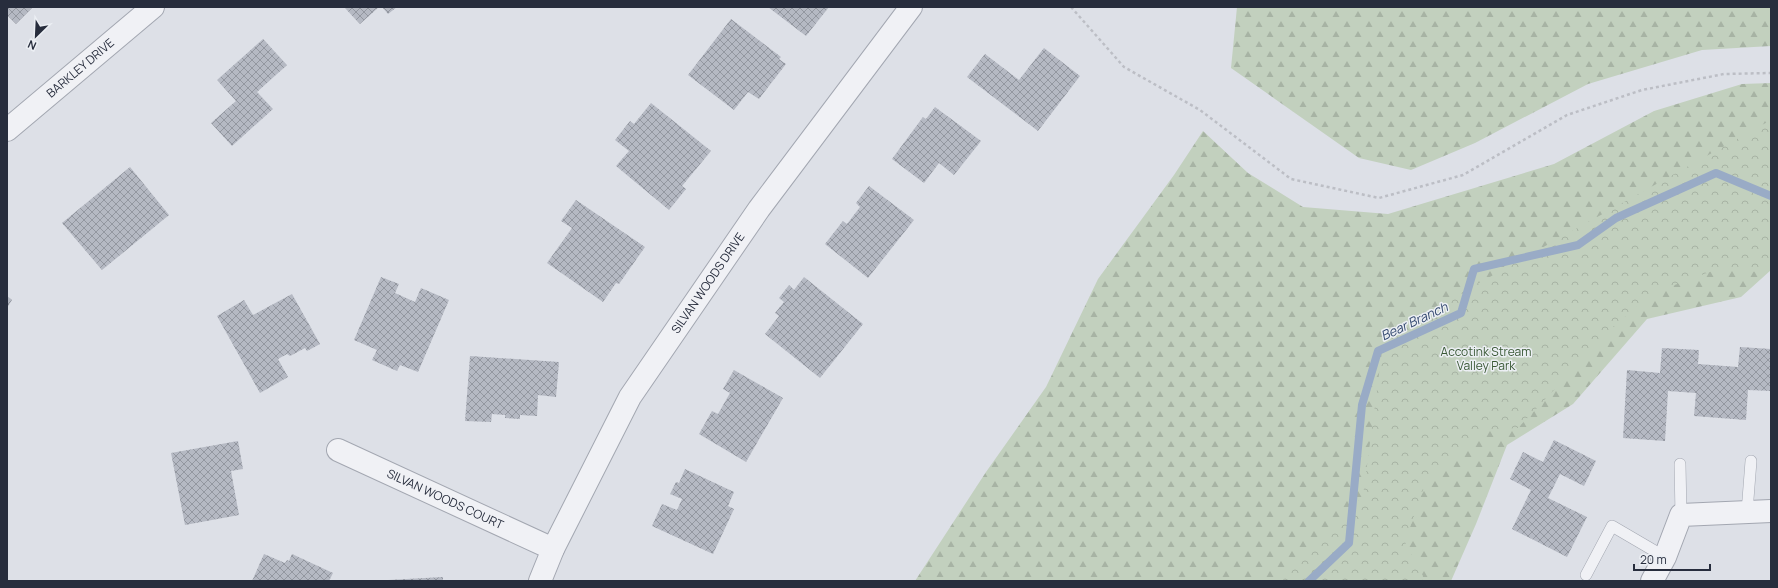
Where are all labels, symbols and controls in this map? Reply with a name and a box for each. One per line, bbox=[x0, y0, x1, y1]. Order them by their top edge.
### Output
north arrow bbox=[16, 16, 56, 56]
street label: BARKLEY DRIVE bbox=[43, 34, 118, 101]
text: N bbox=[25, 37, 38, 54]
street label: SILVAN WOODS DRIVE bbox=[667, 229, 748, 337]
water label: Bear Branch bbox=[1377, 297, 1452, 344]
park label: Accotink Stream Valley Park bbox=[1441, 343, 1531, 374]
street label: SILVAN WOODS COURT bbox=[384, 465, 507, 533]
scale bar bbox=[1634, 546, 1710, 572]
text: 20 m bbox=[1640, 551, 1667, 568]

